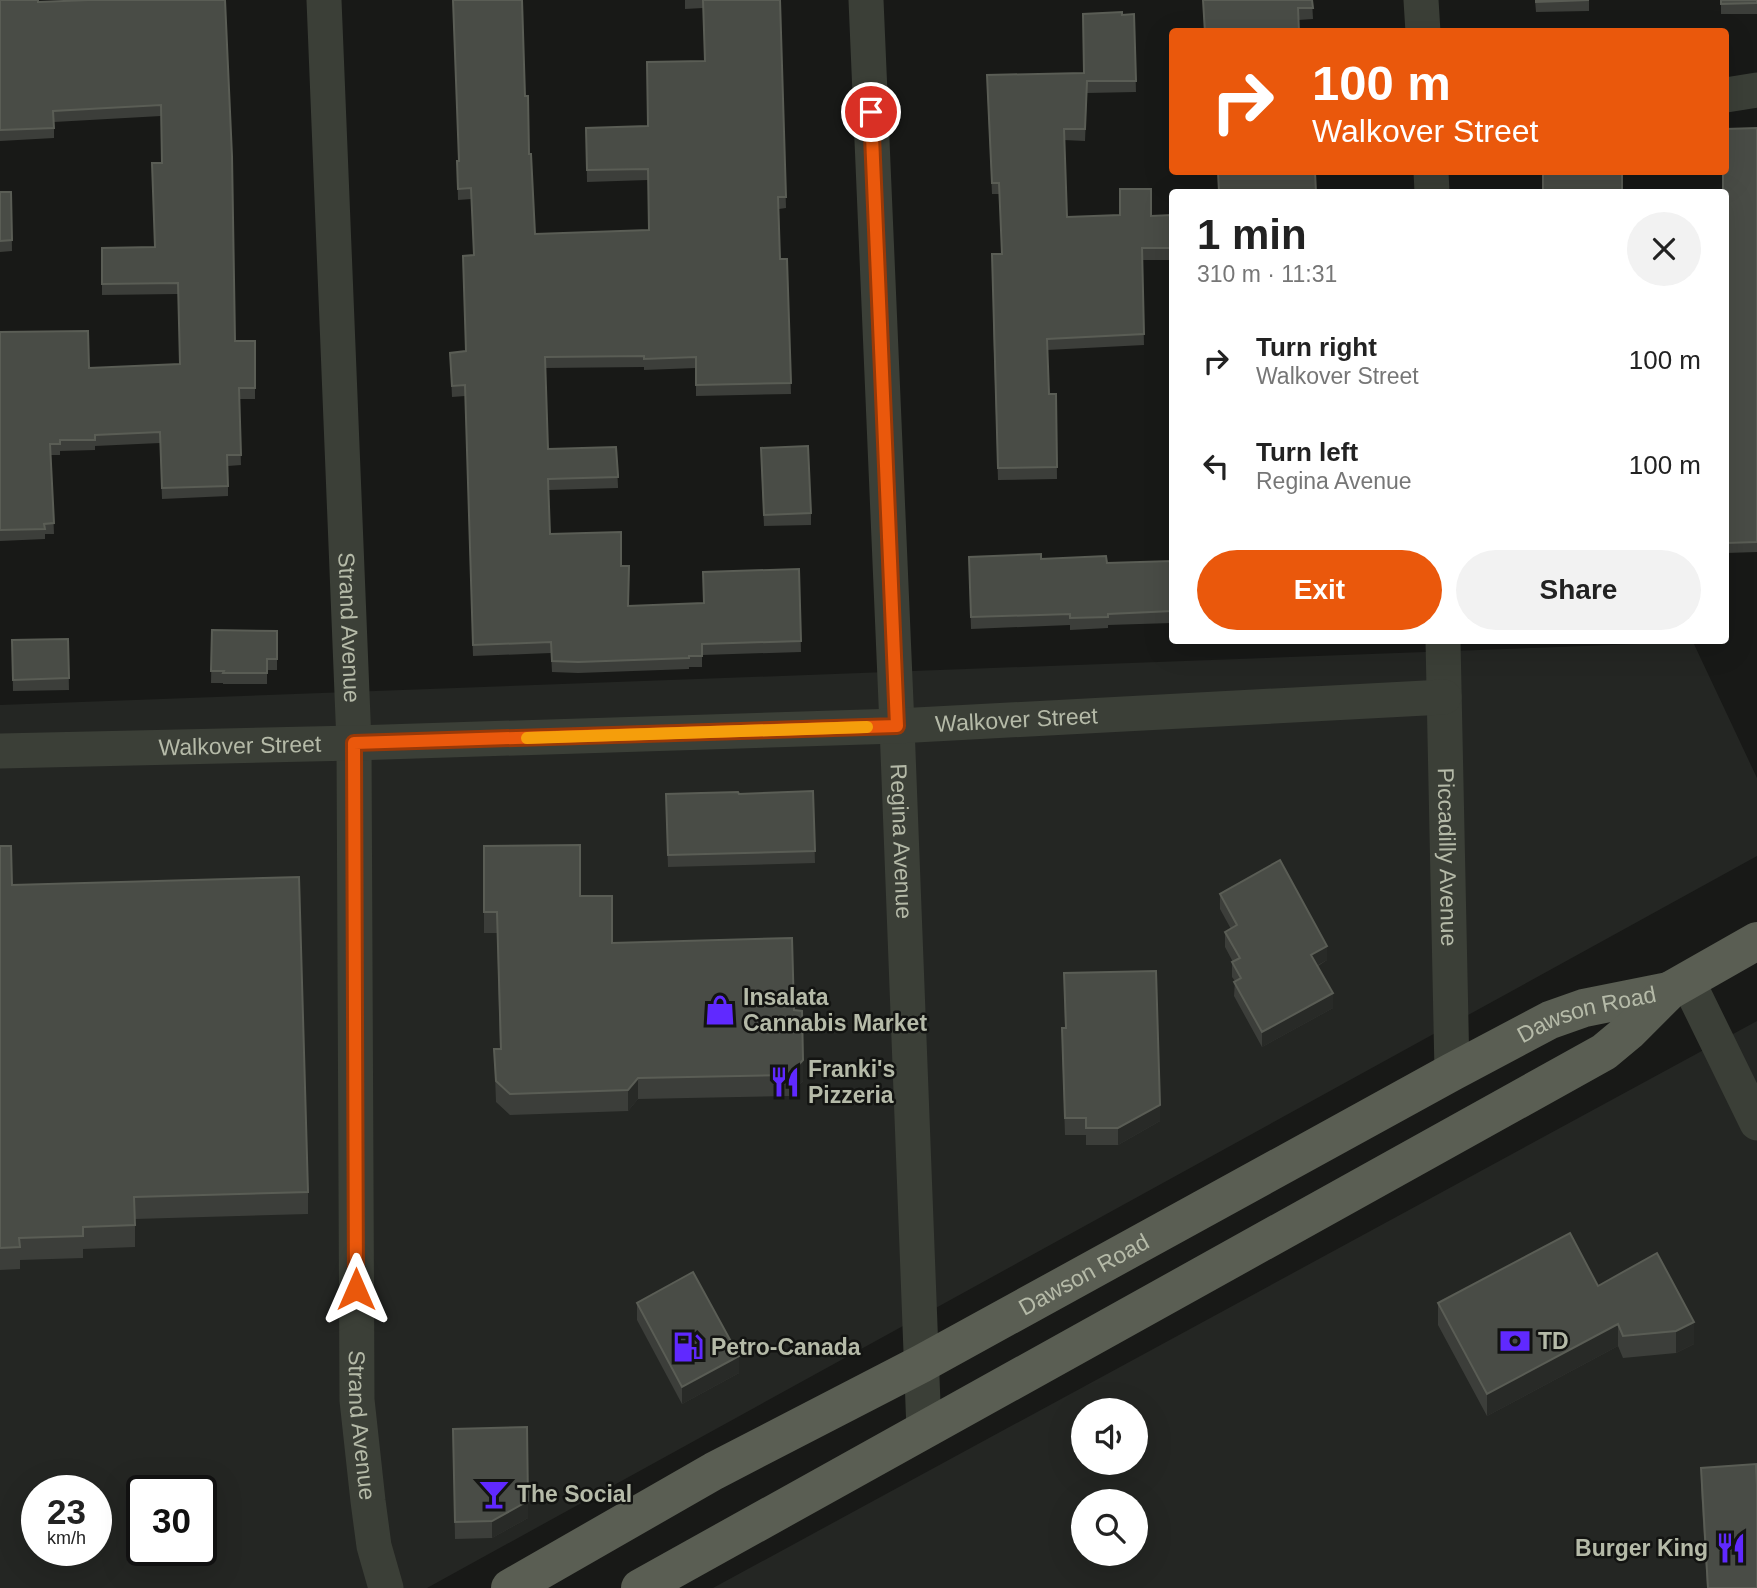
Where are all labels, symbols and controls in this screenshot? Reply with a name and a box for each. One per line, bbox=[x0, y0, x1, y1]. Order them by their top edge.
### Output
icon: right bbox=[1197, 56, 1288, 147]
text: 100 m bbox=[1312, 56, 1451, 110]
pin bbox=[841, 82, 901, 142]
icon: arrive bbox=[852, 93, 890, 131]
text: Walkover Street bbox=[1312, 113, 1538, 149]
text: 1 min bbox=[1197, 211, 1307, 258]
button: close bbox=[1627, 212, 1701, 286]
text: 310 m · 11:31 bbox=[1197, 261, 1337, 287]
text: Turn right bbox=[1256, 332, 1377, 362]
icon: right bbox=[1197, 342, 1235, 380]
text: 100 m bbox=[1629, 345, 1701, 375]
text: Walkover Street bbox=[1256, 363, 1419, 389]
text: Turn left bbox=[1256, 437, 1358, 467]
icon: left bbox=[1197, 447, 1235, 485]
text: 100 m bbox=[1629, 450, 1701, 480]
text: Regina Avenue bbox=[1256, 468, 1412, 494]
button: Exit bbox=[1197, 550, 1442, 630]
button: Share bbox=[1456, 550, 1701, 630]
street label: Strand Avenue bbox=[333, 552, 365, 703]
street label: Walkover Street bbox=[934, 702, 1099, 737]
street label: Walkover Street bbox=[158, 731, 322, 760]
street label: Regina Avenue bbox=[885, 763, 917, 920]
street label: Piccadilly Avenue bbox=[1433, 767, 1462, 947]
street label: Dawson Road bbox=[1513, 981, 1658, 1048]
place label: Insalata Cannabis Market bbox=[743, 984, 927, 1036]
shop icon: Insalata Cannabis Market bbox=[703, 993, 737, 1027]
place label: Franki's Pizzeria bbox=[808, 1056, 895, 1108]
restaurant icon: Franki's Pizzeria bbox=[768, 1065, 802, 1099]
street label: Dawson Road bbox=[1014, 1228, 1153, 1321]
position arrow bbox=[319, 1252, 393, 1326]
bank icon: TD bbox=[1498, 1324, 1532, 1358]
place label: TD bbox=[1538, 1328, 1569, 1354]
fuel station icon: Petro-Canada bbox=[671, 1330, 705, 1364]
place label: Petro-Canada bbox=[711, 1334, 861, 1360]
street label: Strand Avenue bbox=[344, 1350, 381, 1501]
map controls bbox=[1071, 1398, 1148, 1566]
button: sound bbox=[1071, 1398, 1148, 1475]
speed limit sign: 30 bbox=[126, 1475, 217, 1566]
bar icon: The Social bbox=[477, 1477, 511, 1511]
place label: The Social bbox=[517, 1481, 632, 1507]
button: search bbox=[1071, 1489, 1148, 1566]
text: 23 bbox=[47, 1492, 86, 1531]
text: km/h bbox=[47, 1528, 86, 1548]
restaurant icon: Burger King bbox=[1714, 1531, 1748, 1565]
place label: Burger King bbox=[1575, 1535, 1708, 1561]

